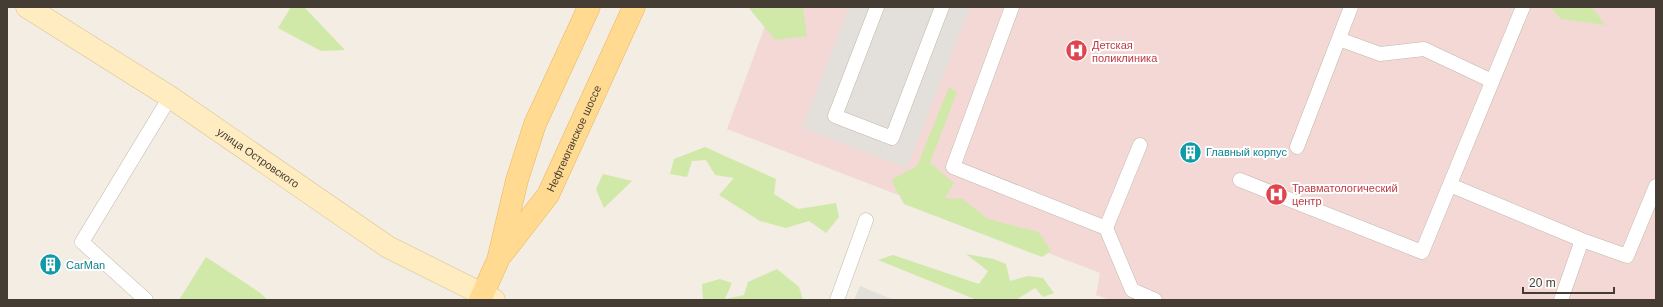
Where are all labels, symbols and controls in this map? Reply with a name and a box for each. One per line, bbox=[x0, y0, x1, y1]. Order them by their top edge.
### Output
hospital icon: Детская поликлиника bbox=[1063, 38, 1089, 64]
place label: Детская поликлиника bbox=[1092, 39, 1158, 64]
street label: Нефтеюганское шоссе bbox=[544, 83, 603, 194]
street label: улица Островского bbox=[215, 125, 301, 190]
building icon: Главный корпус bbox=[1177, 139, 1203, 165]
place label: Главный корпус bbox=[1206, 146, 1287, 158]
hospital icon: Травматологический центр bbox=[1263, 181, 1289, 207]
place label: Травматологический центр bbox=[1292, 182, 1398, 207]
building icon: CarMan bbox=[37, 252, 63, 278]
place label: CarMan bbox=[66, 259, 105, 271]
scale bar bbox=[1523, 269, 1614, 295]
text: 20 m bbox=[1529, 276, 1556, 290]

